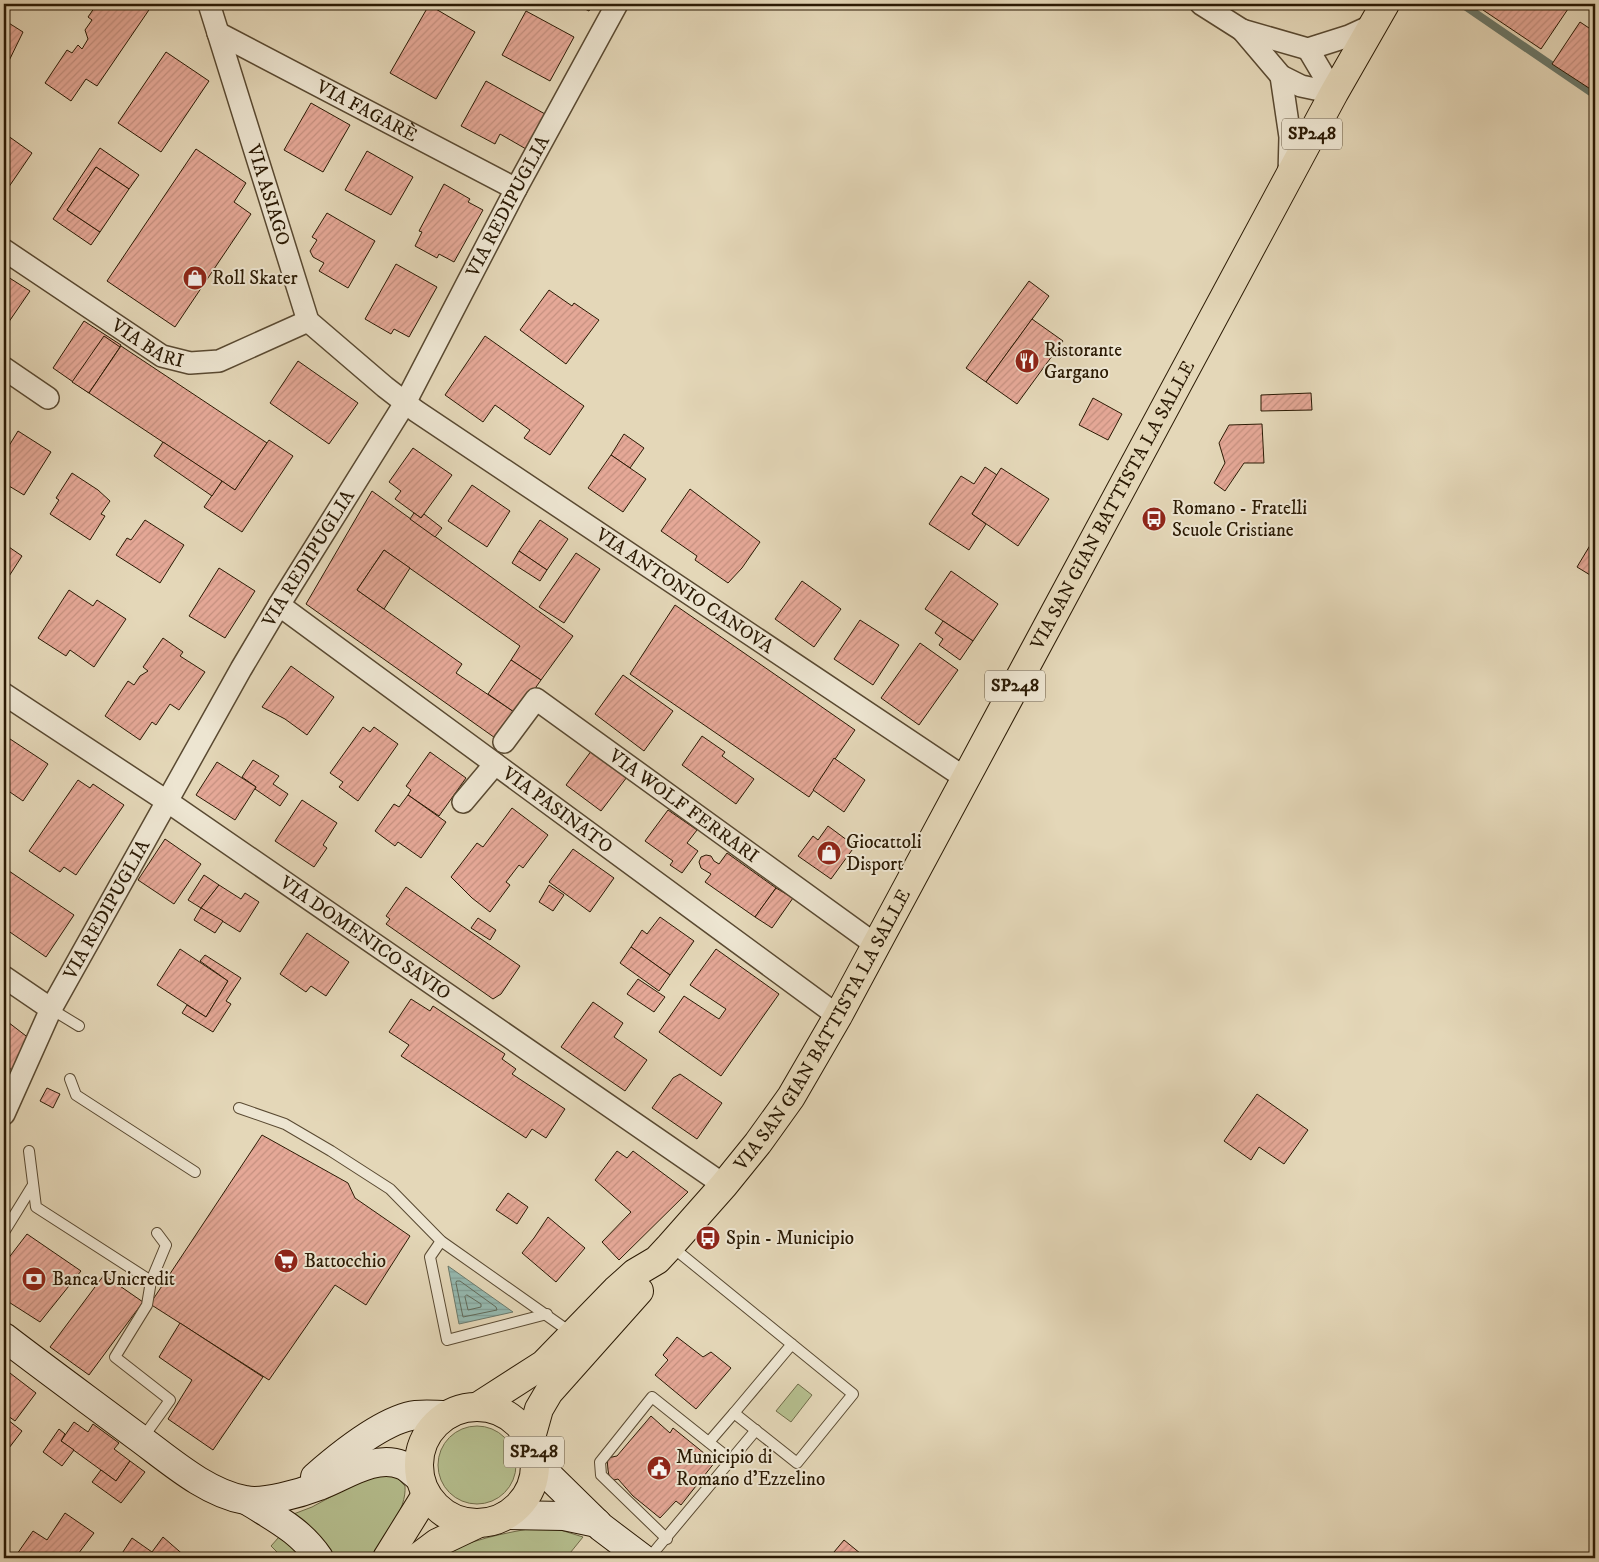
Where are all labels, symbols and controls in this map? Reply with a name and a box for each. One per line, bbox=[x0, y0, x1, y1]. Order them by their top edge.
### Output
street label: VIA FAGARÈ bbox=[312, 75, 422, 147]
road number: SP248 bbox=[1282, 118, 1342, 150]
street label: VIA REDIPUGLIA bbox=[461, 131, 555, 282]
street label: VIA ASIAGO bbox=[242, 141, 295, 248]
shop icon: Roll Skater bbox=[182, 265, 208, 291]
place label: Roll Skater bbox=[212, 267, 298, 290]
street label: VIA BARI bbox=[106, 313, 186, 373]
place label: Ristorante Gargano bbox=[1044, 339, 1122, 384]
restaurant icon: Ristorante Gargano bbox=[1014, 348, 1040, 374]
street label: VIA SAN GIAN BATTISTA LA SALLE bbox=[1025, 356, 1200, 654]
street label: VIA REDIPUGLIA bbox=[257, 485, 360, 632]
place label: Romano - Fratelli Scuole Cristiane bbox=[1172, 497, 1307, 542]
bus stop icon: Romano - Fratelli Scuole Cristiane bbox=[1141, 506, 1167, 532]
street label: VIA ANTONIO CANOVA bbox=[591, 522, 779, 659]
road number: SP248 bbox=[985, 670, 1045, 701]
street label: VIA WOLF FERRARI bbox=[604, 744, 763, 868]
street label: VIA PASINATO bbox=[497, 761, 617, 858]
place label: Giocattoli Disport bbox=[846, 831, 922, 876]
street label: VIA REDIPUGLIA bbox=[58, 835, 155, 984]
shop icon: Giocattoli Disport bbox=[816, 840, 842, 866]
street label: VIA DOMENICO SAVIO bbox=[275, 870, 455, 1005]
street label: VIA SAN GIAN BATTISTA LA SALLE bbox=[728, 885, 916, 1176]
bus stop icon: Spin - Municipio bbox=[695, 1225, 721, 1251]
place label: Spin - Municipio bbox=[726, 1227, 854, 1250]
supermarket icon: Battocchio bbox=[273, 1248, 299, 1274]
place label: Battocchio bbox=[304, 1250, 386, 1273]
bank icon: Banca Unicredit bbox=[21, 1266, 47, 1292]
place label: Banca Unicredit bbox=[52, 1268, 175, 1291]
road number: SP248 bbox=[504, 1436, 564, 1468]
place label: Municipio di Romano d'Ezzelino bbox=[676, 1446, 825, 1491]
public building icon: Municipio di Romano d'Ezzelino bbox=[646, 1455, 672, 1481]

